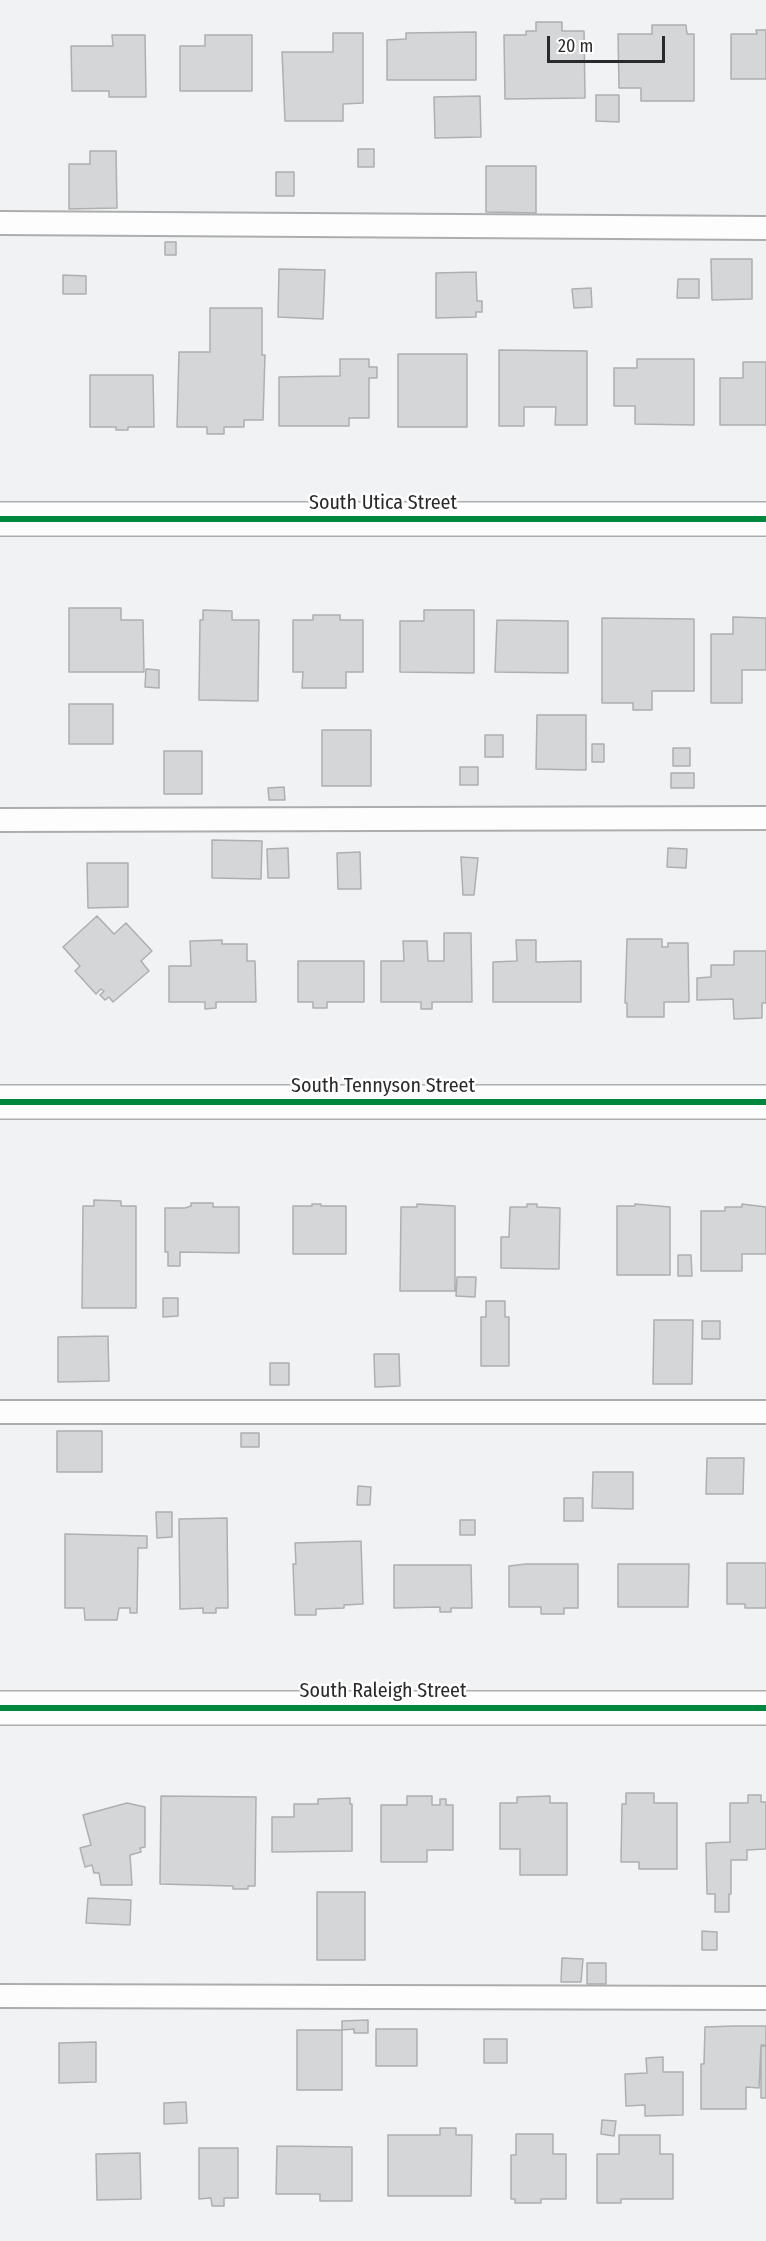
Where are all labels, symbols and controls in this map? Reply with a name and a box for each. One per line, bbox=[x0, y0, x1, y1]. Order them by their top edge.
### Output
scale bar bbox=[550, 24, 668, 62]
text: 20 m bbox=[558, 35, 593, 57]
street label: South Utica Street bbox=[309, 491, 457, 515]
street label: South Tennyson Street bbox=[291, 1074, 475, 1098]
street label: South Raleigh Street bbox=[300, 1679, 466, 1703]

